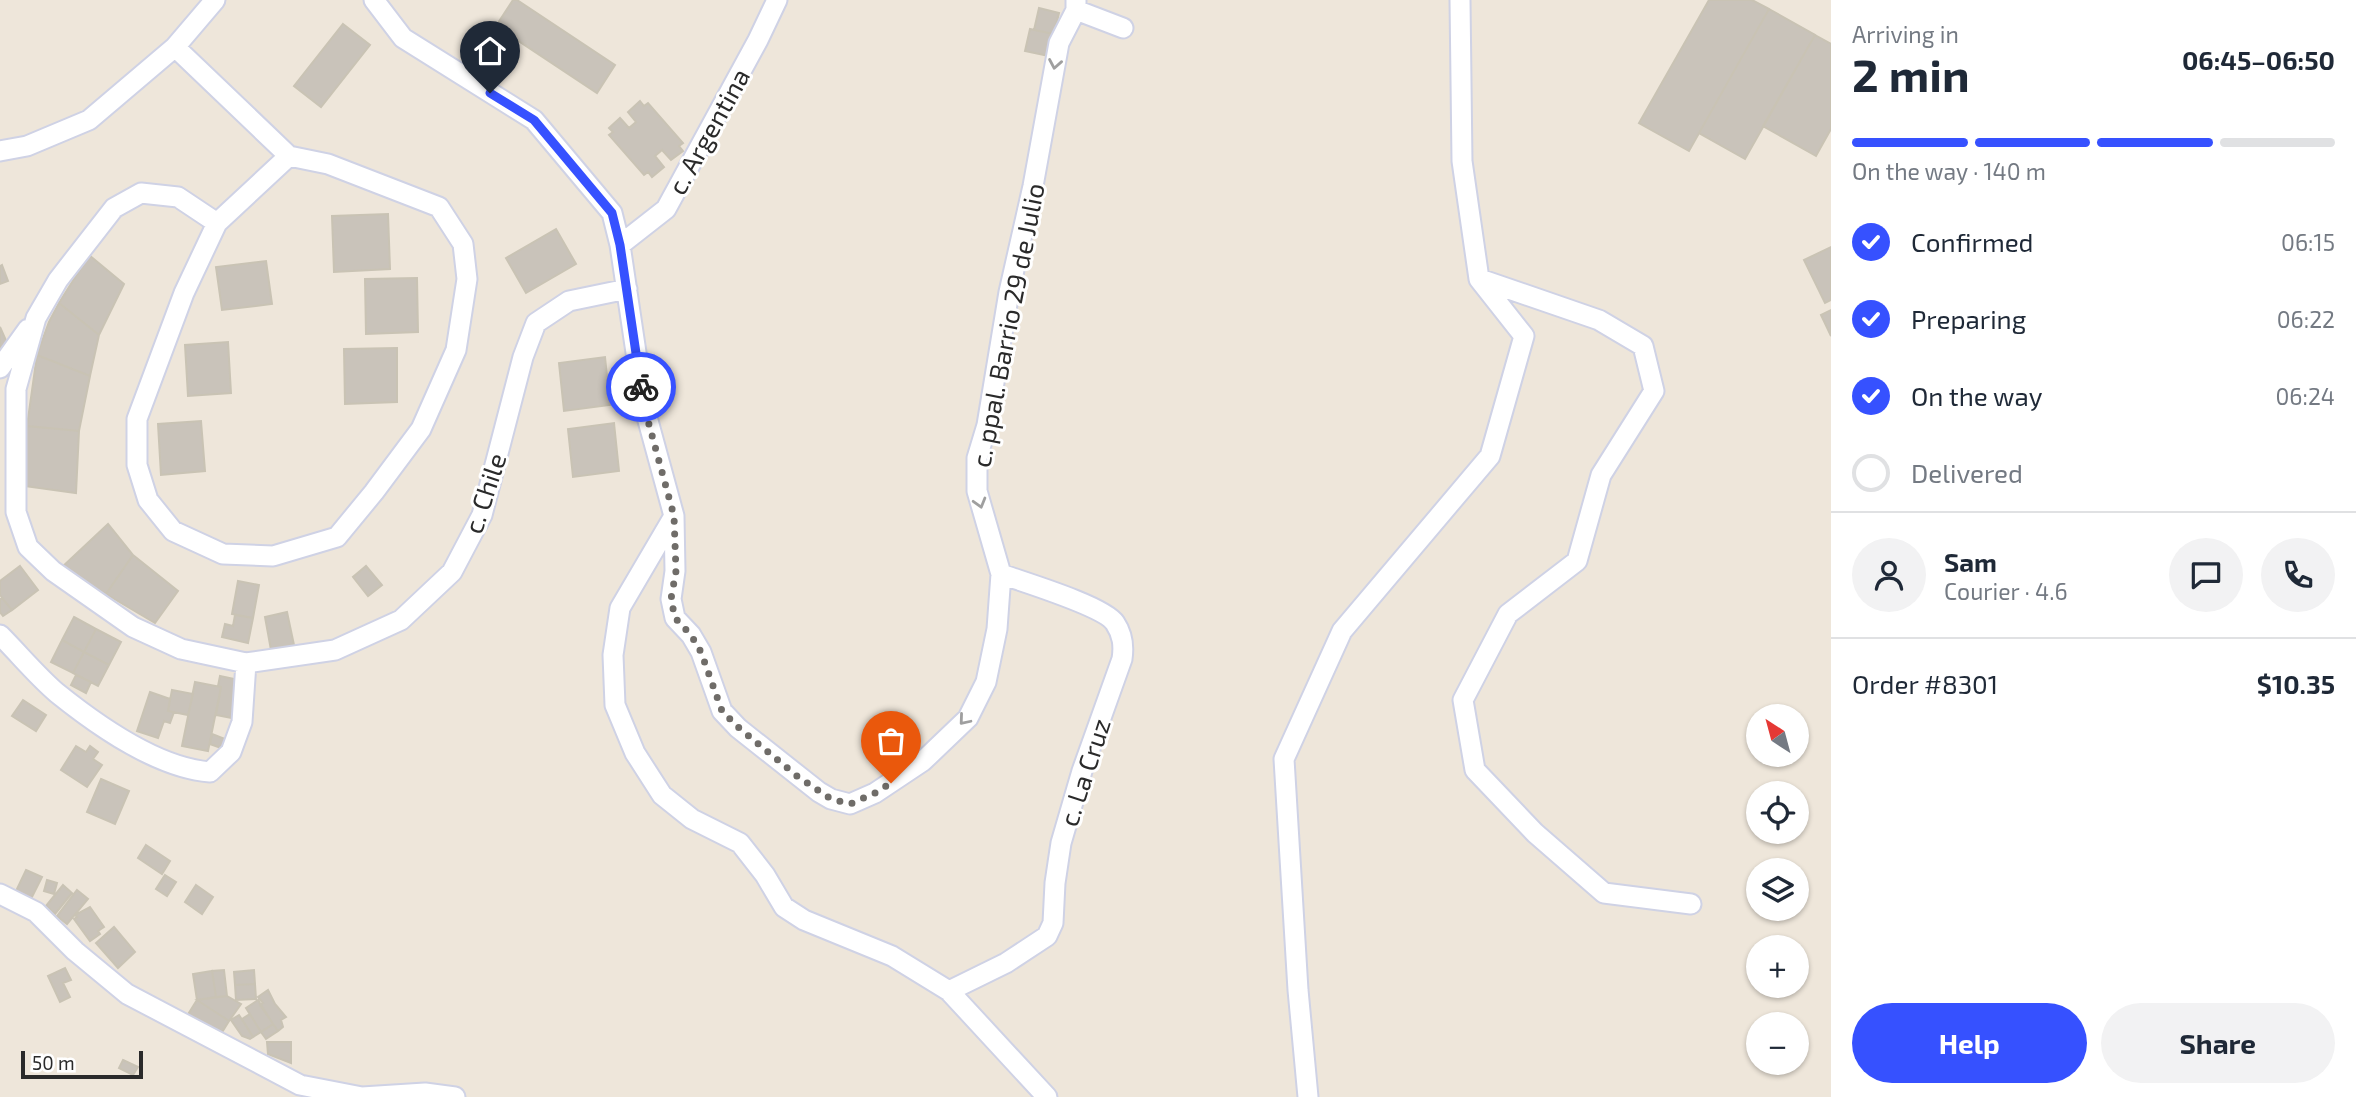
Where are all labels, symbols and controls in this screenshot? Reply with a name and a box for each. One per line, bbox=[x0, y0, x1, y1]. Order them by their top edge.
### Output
text: Arriving in bbox=[1852, 20, 1959, 48]
pin bbox=[460, 21, 520, 93]
icon: home bbox=[471, 32, 509, 70]
text: 06:45–06:50 bbox=[2182, 44, 2335, 75]
text: 2 min bbox=[1852, 46, 1970, 101]
one-way arrow bbox=[1048, 58, 1063, 70]
street label: c. Argentina bbox=[661, 62, 755, 200]
text: On the way · 140 m bbox=[1852, 157, 2046, 185]
street label: c. ppal. Barrio 29 de Julio bbox=[964, 180, 1050, 470]
icon: check bbox=[1852, 223, 1890, 261]
text: Confirmed bbox=[1911, 226, 2034, 257]
text: 06:15 bbox=[2281, 228, 2335, 256]
icon: check bbox=[1852, 300, 1890, 338]
text: Preparing bbox=[1911, 303, 2026, 334]
text: 06:22 bbox=[2277, 305, 2335, 333]
courier bbox=[606, 352, 676, 422]
icon: bike bbox=[622, 368, 660, 406]
icon: check bbox=[1852, 377, 1890, 415]
text: On the way bbox=[1911, 380, 2042, 411]
text: 06:24 bbox=[2275, 382, 2335, 410]
street label: c. Chile bbox=[457, 449, 511, 537]
text: Delivered bbox=[1911, 457, 2023, 488]
one-way arrow bbox=[972, 497, 987, 509]
button: person bbox=[1852, 538, 1926, 612]
button: chat bbox=[2169, 538, 2243, 612]
button: phone bbox=[2261, 538, 2335, 612]
text: Sam bbox=[1944, 546, 1997, 577]
text: Courier · 4.6 bbox=[1944, 577, 2068, 605]
text: Order #8301 bbox=[1852, 668, 1998, 699]
text: $10.35 bbox=[2257, 668, 2335, 699]
north arrow bbox=[1746, 704, 1810, 766]
map controls bbox=[1746, 704, 1809, 1075]
pin bbox=[861, 711, 921, 783]
one-way arrow bbox=[960, 712, 972, 725]
street label: c. La Cruz bbox=[1052, 714, 1116, 830]
icon: bag bbox=[872, 722, 910, 760]
button: locate bbox=[1746, 781, 1809, 844]
button: layers bbox=[1746, 858, 1809, 921]
button: + bbox=[1746, 935, 1809, 998]
button: Help bbox=[1852, 1003, 2087, 1083]
button: Share bbox=[2101, 1003, 2335, 1083]
button: − bbox=[1746, 1012, 1809, 1075]
scale bar bbox=[21, 1048, 144, 1080]
text: 50 m bbox=[32, 1051, 75, 1074]

